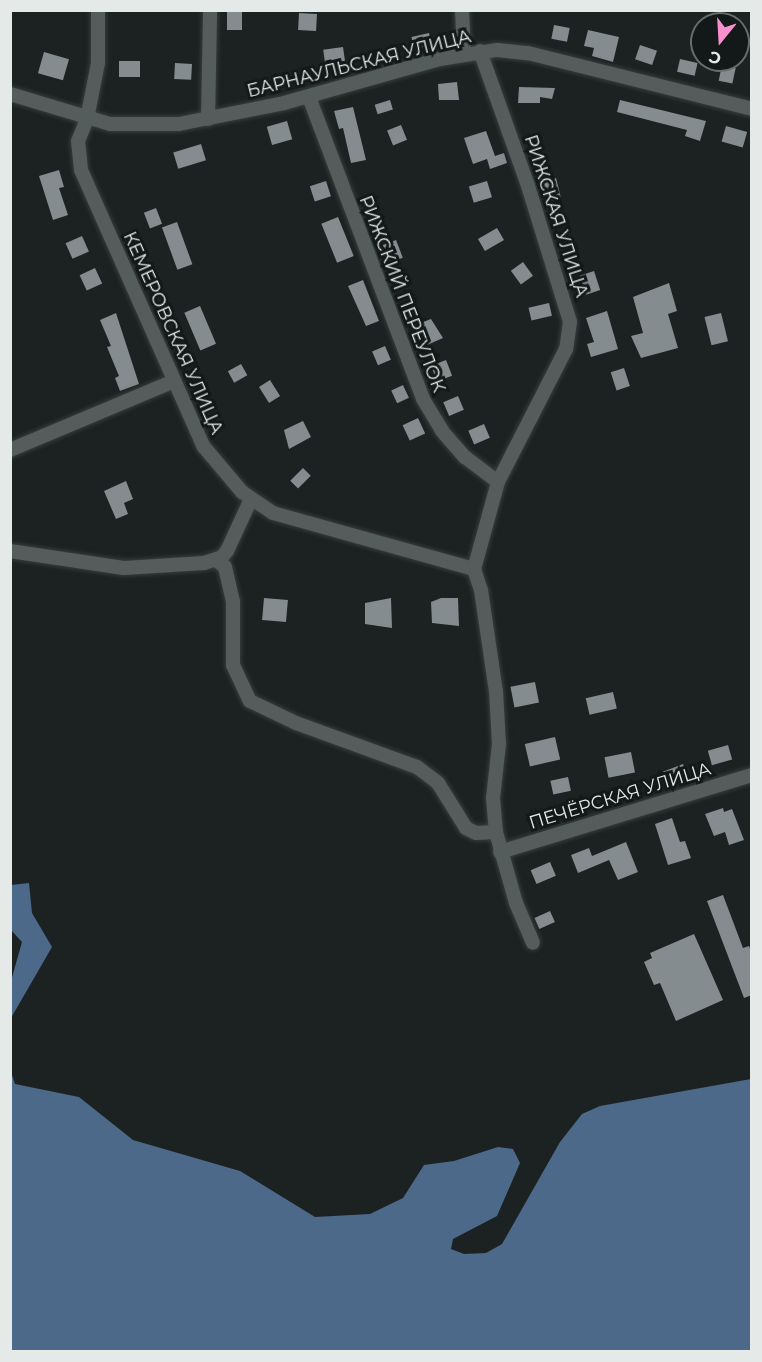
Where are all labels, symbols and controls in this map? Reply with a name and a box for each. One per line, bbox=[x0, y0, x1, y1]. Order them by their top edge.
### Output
north arrow bbox=[690, 12, 750, 72]
street label: БАРНАУЛЬСКАЯ УЛИЦА bbox=[245, 26, 473, 102]
text: С bbox=[706, 47, 723, 69]
street label: РИЖСКАЯ УЛИЦА bbox=[520, 132, 592, 300]
street label: РИЖСКИЙ ПЕРЕУЛОК bbox=[354, 192, 450, 396]
street label: КЕМЕРОВСКАЯ УЛИЦА bbox=[118, 228, 228, 438]
street label: ПЕЧЁРСКАЯ УЛИЦА bbox=[527, 758, 713, 834]

